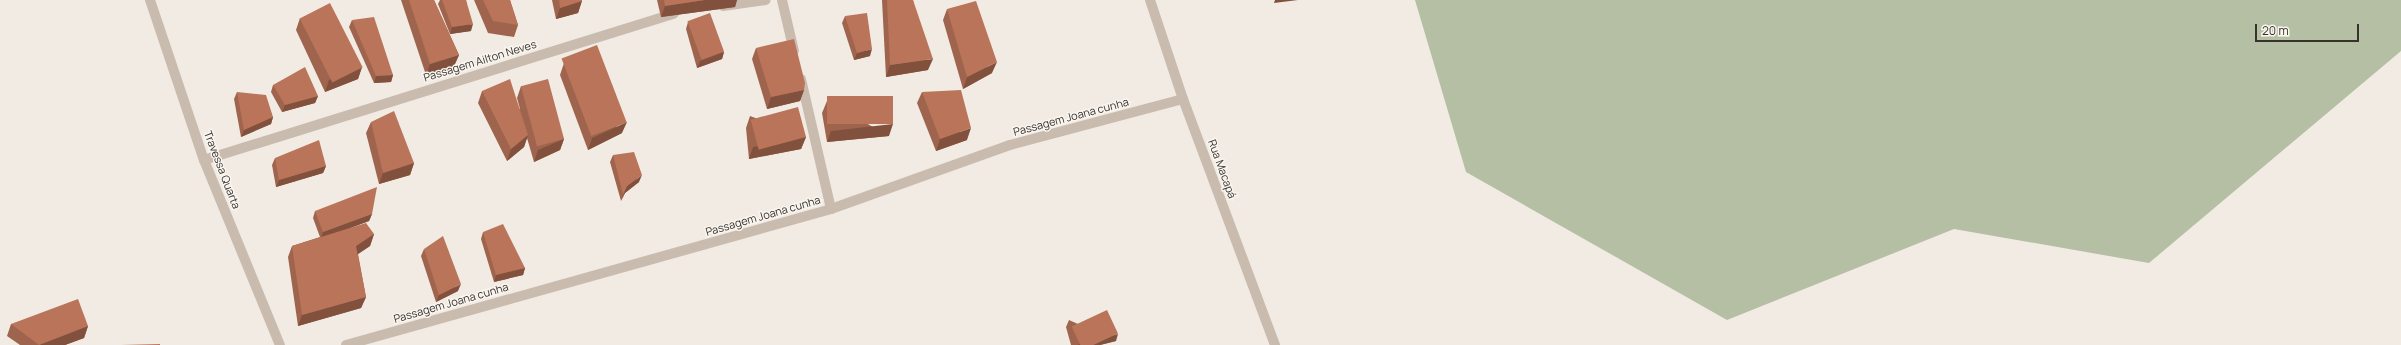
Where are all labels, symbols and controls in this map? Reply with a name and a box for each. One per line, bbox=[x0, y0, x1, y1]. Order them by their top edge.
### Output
scale bar bbox=[2257, 16, 2361, 42]
text: 20 m bbox=[2262, 22, 2289, 39]
street label: Passagem Ailton Neves bbox=[422, 38, 538, 84]
street label: Passagem Joana cunha bbox=[1012, 95, 1130, 139]
street label: Travessa Quarta bbox=[201, 129, 243, 211]
street label: Rua Macapá bbox=[1205, 138, 1239, 200]
street label: Passagem Joana cunha bbox=[704, 193, 822, 239]
street label: Passagem Joana cunha bbox=[392, 280, 510, 326]

